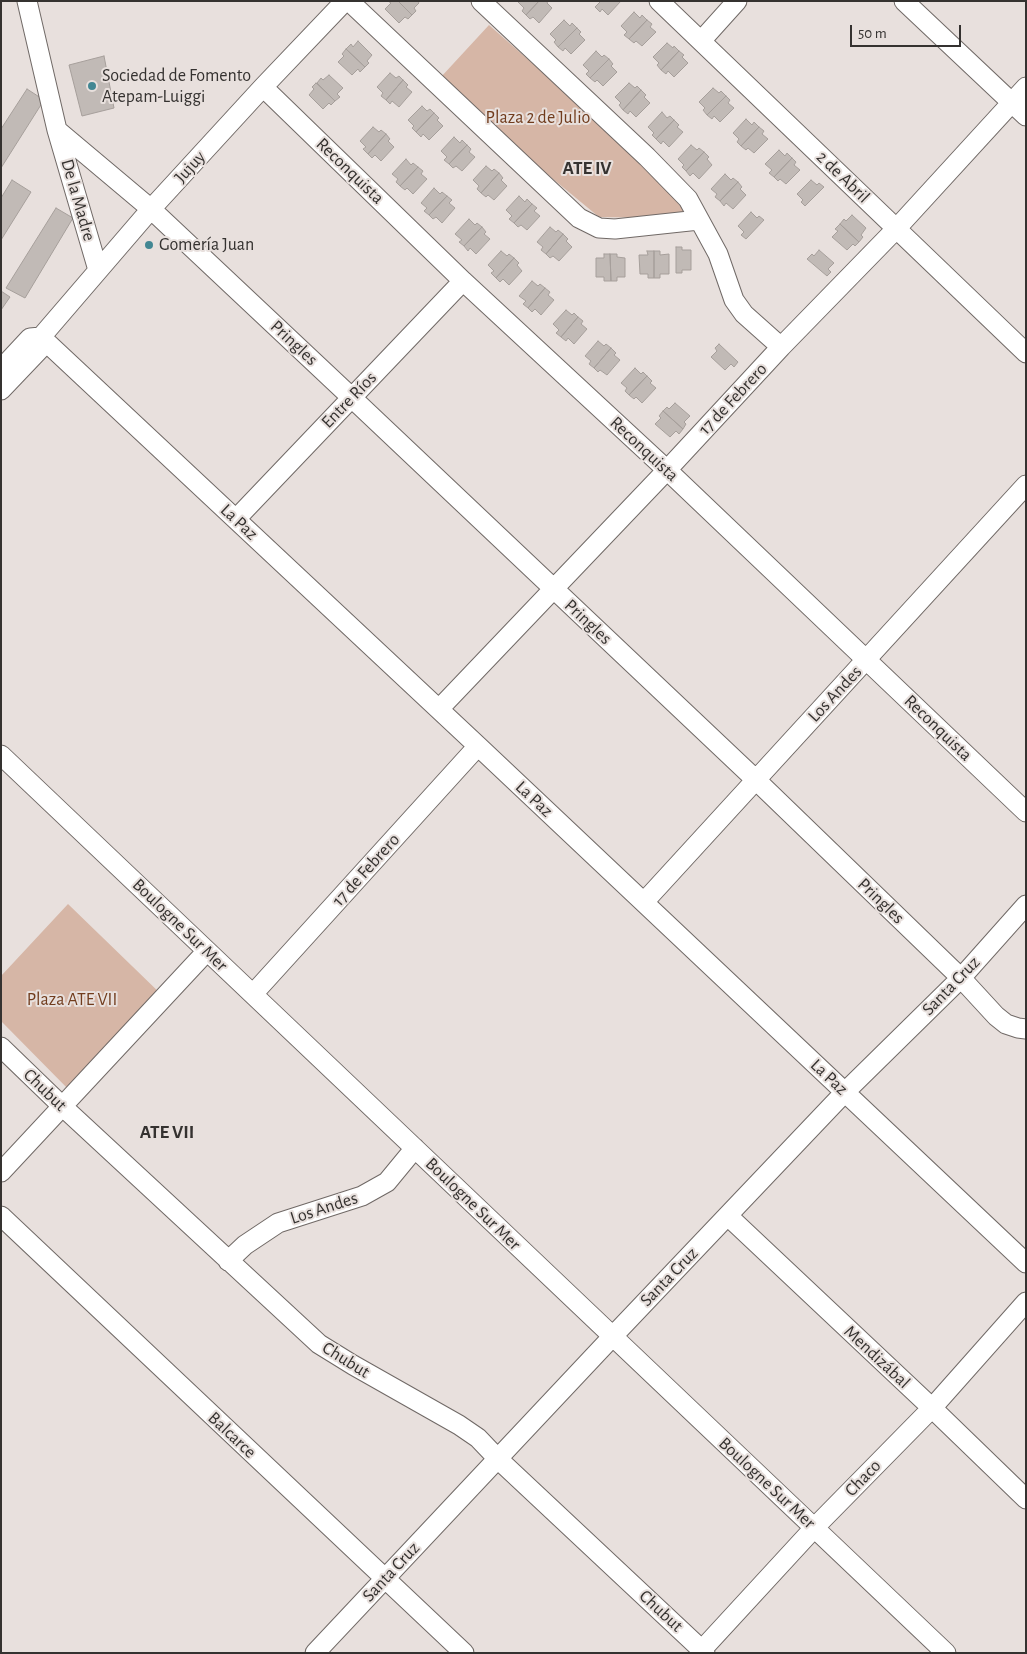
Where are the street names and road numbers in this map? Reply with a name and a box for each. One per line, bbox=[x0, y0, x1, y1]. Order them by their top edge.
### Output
street label: Reconquista bbox=[312, 133, 388, 209]
street label: Jujuy bbox=[170, 146, 210, 188]
street label: 2 de Abril bbox=[812, 146, 874, 208]
street label: De la Madre bbox=[56, 156, 100, 244]
street label: Pringles bbox=[266, 316, 322, 370]
street label: 17 de Febrero bbox=[694, 359, 772, 439]
street label: Entre Ríos bbox=[317, 367, 381, 433]
street label: Reconquista bbox=[605, 412, 683, 486]
street label: La Paz bbox=[216, 499, 262, 545]
street label: Pringles bbox=[560, 595, 616, 649]
street label: Los Andes bbox=[803, 661, 867, 727]
street label: Reconquista bbox=[900, 690, 976, 766]
street label: La Paz bbox=[511, 776, 557, 822]
street label: 17 de Febrero bbox=[328, 829, 404, 911]
street label: Boulogne Sur Mer bbox=[128, 874, 232, 976]
street label: Pringles bbox=[853, 874, 909, 928]
street label: Santa Cruz bbox=[918, 952, 984, 1020]
street label: La Paz bbox=[806, 1054, 852, 1100]
street label: Chubut bbox=[19, 1064, 71, 1116]
street label: Boulogne Sur Mer bbox=[421, 1153, 525, 1255]
street label: Los Andes bbox=[288, 1187, 360, 1229]
street label: Santa Cruz bbox=[636, 1243, 702, 1311]
street label: Mendizábal bbox=[839, 1321, 915, 1393]
street label: Chubut bbox=[318, 1337, 374, 1383]
street label: Balcarce bbox=[203, 1407, 261, 1463]
street label: Boulogne Sur Mer bbox=[714, 1433, 820, 1533]
street label: Chaco bbox=[840, 1455, 886, 1501]
street label: Santa Cruz bbox=[358, 1538, 424, 1606]
street label: Chubut bbox=[635, 1585, 687, 1637]

